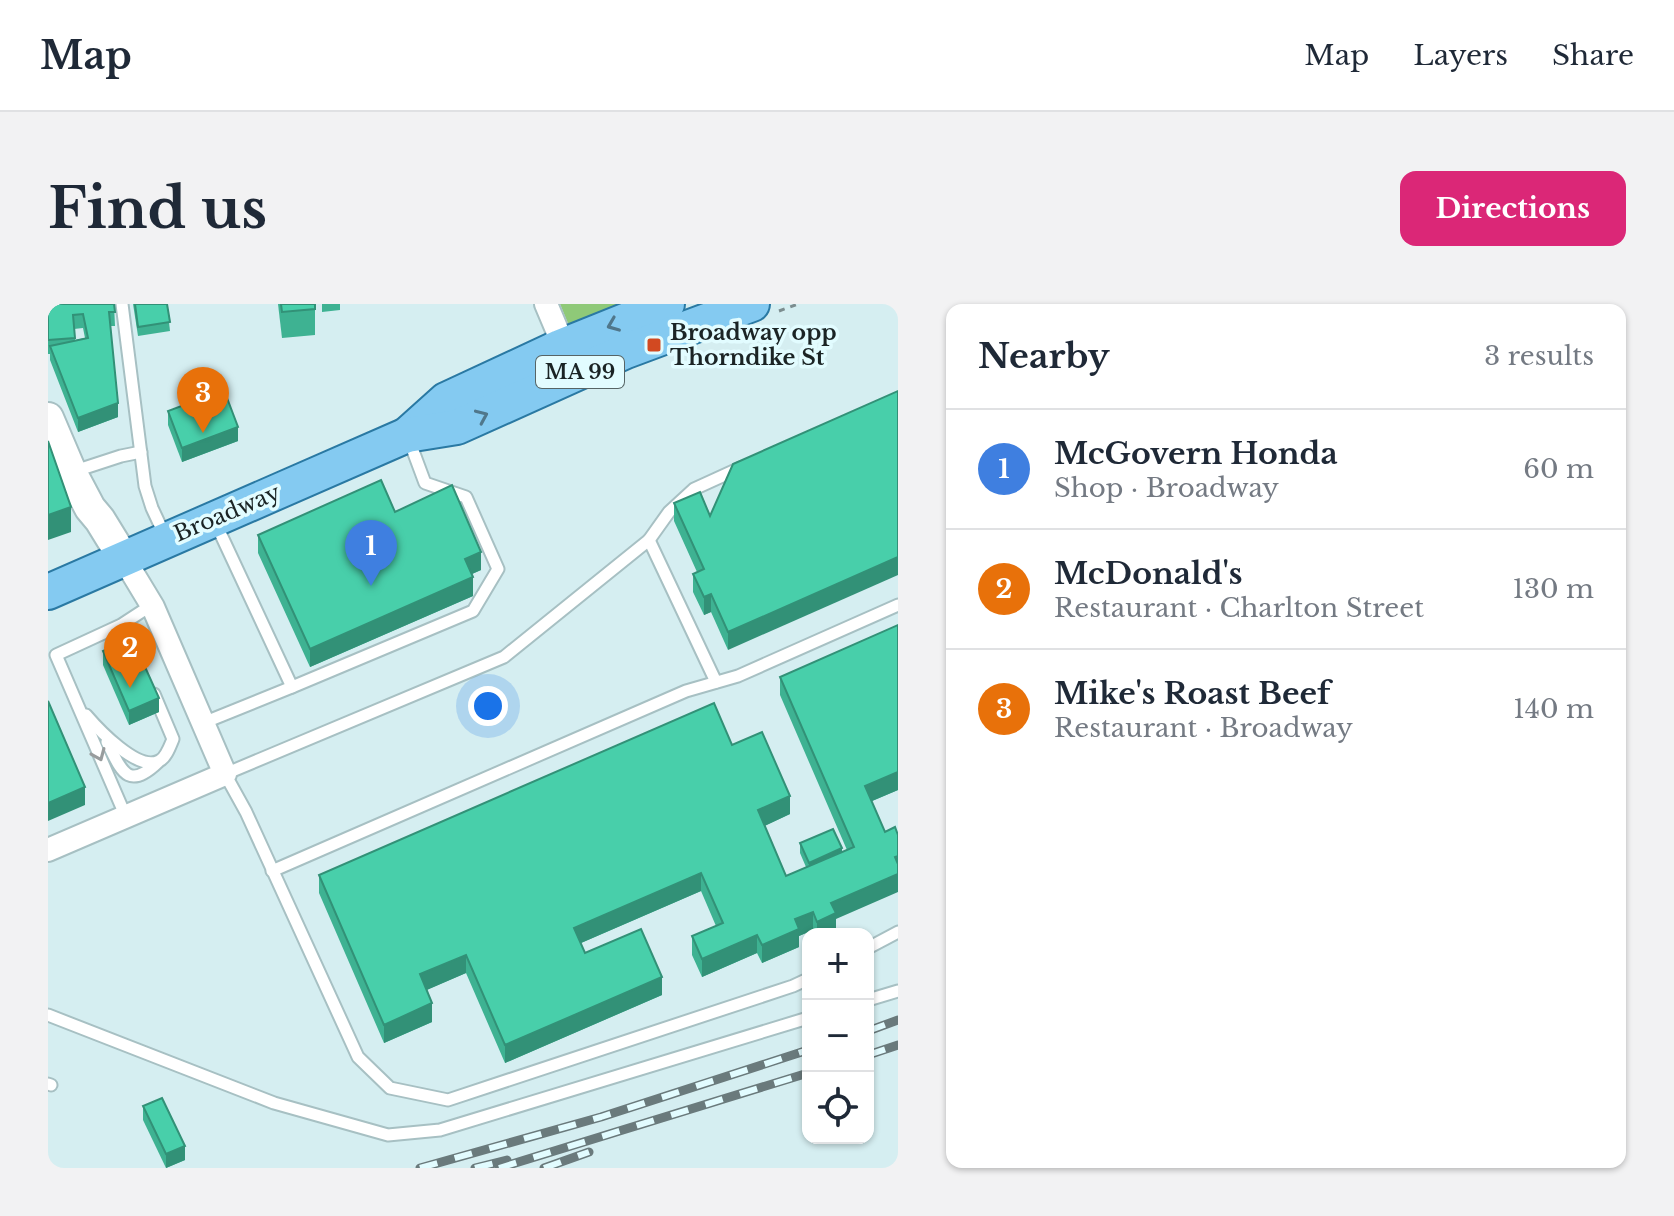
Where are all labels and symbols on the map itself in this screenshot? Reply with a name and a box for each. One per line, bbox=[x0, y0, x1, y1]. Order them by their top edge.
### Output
one-way arrow bbox=[607, 315, 621, 331]
place label: Broadway opp Thorndike St bbox=[670, 319, 837, 371]
marker: Broadway opp Thorndike St bbox=[645, 336, 663, 354]
road number: MA 99 bbox=[536, 356, 624, 388]
pin: 3 bbox=[177, 367, 229, 433]
one-way arrow bbox=[474, 410, 488, 426]
street label: Broadway bbox=[170, 479, 284, 547]
pin: 1 bbox=[345, 520, 397, 586]
pin: 2 bbox=[104, 622, 156, 688]
your location bbox=[468, 686, 508, 726]
one-way arrow bbox=[89, 747, 105, 761]

